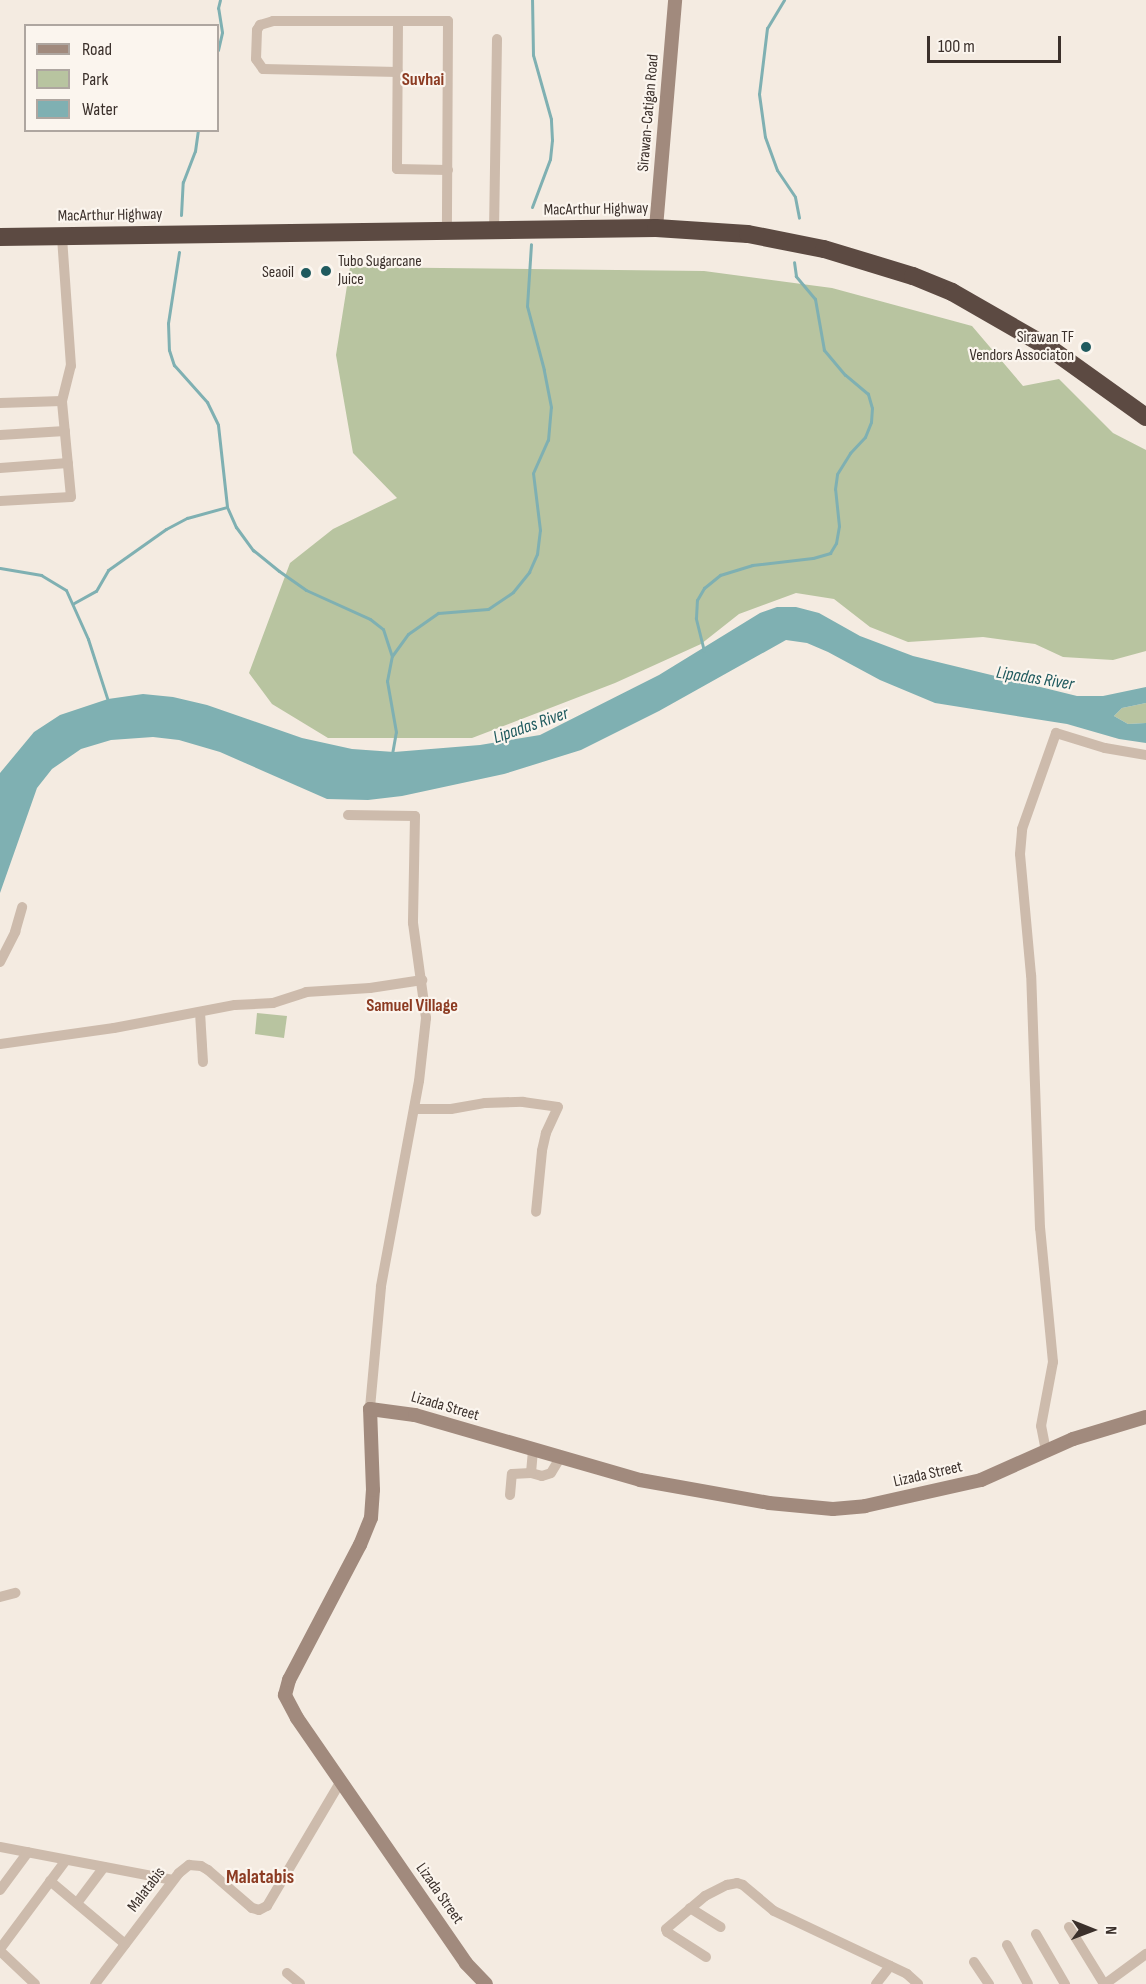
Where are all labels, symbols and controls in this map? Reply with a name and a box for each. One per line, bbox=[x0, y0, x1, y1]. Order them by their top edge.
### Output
legend bbox=[24, 24, 219, 132]
scale bar bbox=[930, 24, 1064, 62]
text: 100 m bbox=[938, 36, 975, 57]
text: Road bbox=[82, 39, 112, 60]
street label: Sirawan-Catigan Road bbox=[634, 53, 664, 173]
text: Park bbox=[82, 69, 108, 90]
district label: Suvhai bbox=[402, 69, 444, 91]
text: Water bbox=[82, 99, 118, 120]
street label: MacArthur Highway bbox=[543, 199, 649, 221]
street label: MacArthur Highway bbox=[57, 205, 163, 227]
place label: Tubo Sugarcane Juice bbox=[338, 252, 422, 290]
place label: Seaoil bbox=[262, 263, 294, 283]
marker: Tubo Sugarcane Juice bbox=[319, 264, 333, 278]
marker: Seaoil bbox=[299, 266, 313, 280]
place label: Sirawan TF Vendors Associaton bbox=[969, 328, 1074, 366]
marker: Sirawan TF Vendors Associaton bbox=[1079, 340, 1093, 354]
water label: Lipadas River bbox=[995, 662, 1075, 696]
water label: Lipadas River bbox=[490, 703, 572, 749]
district label: Samuel Village bbox=[366, 995, 458, 1017]
street label: Lizada Street bbox=[409, 1388, 481, 1426]
street label: Lizada Street bbox=[892, 1458, 964, 1492]
street label: Lizada Street bbox=[411, 1860, 467, 1928]
street label: Malatabis bbox=[124, 1864, 170, 1916]
district label: Malatabis bbox=[226, 1865, 294, 1889]
north arrow bbox=[1062, 1900, 1122, 1960]
text: N bbox=[1101, 1926, 1120, 1935]

